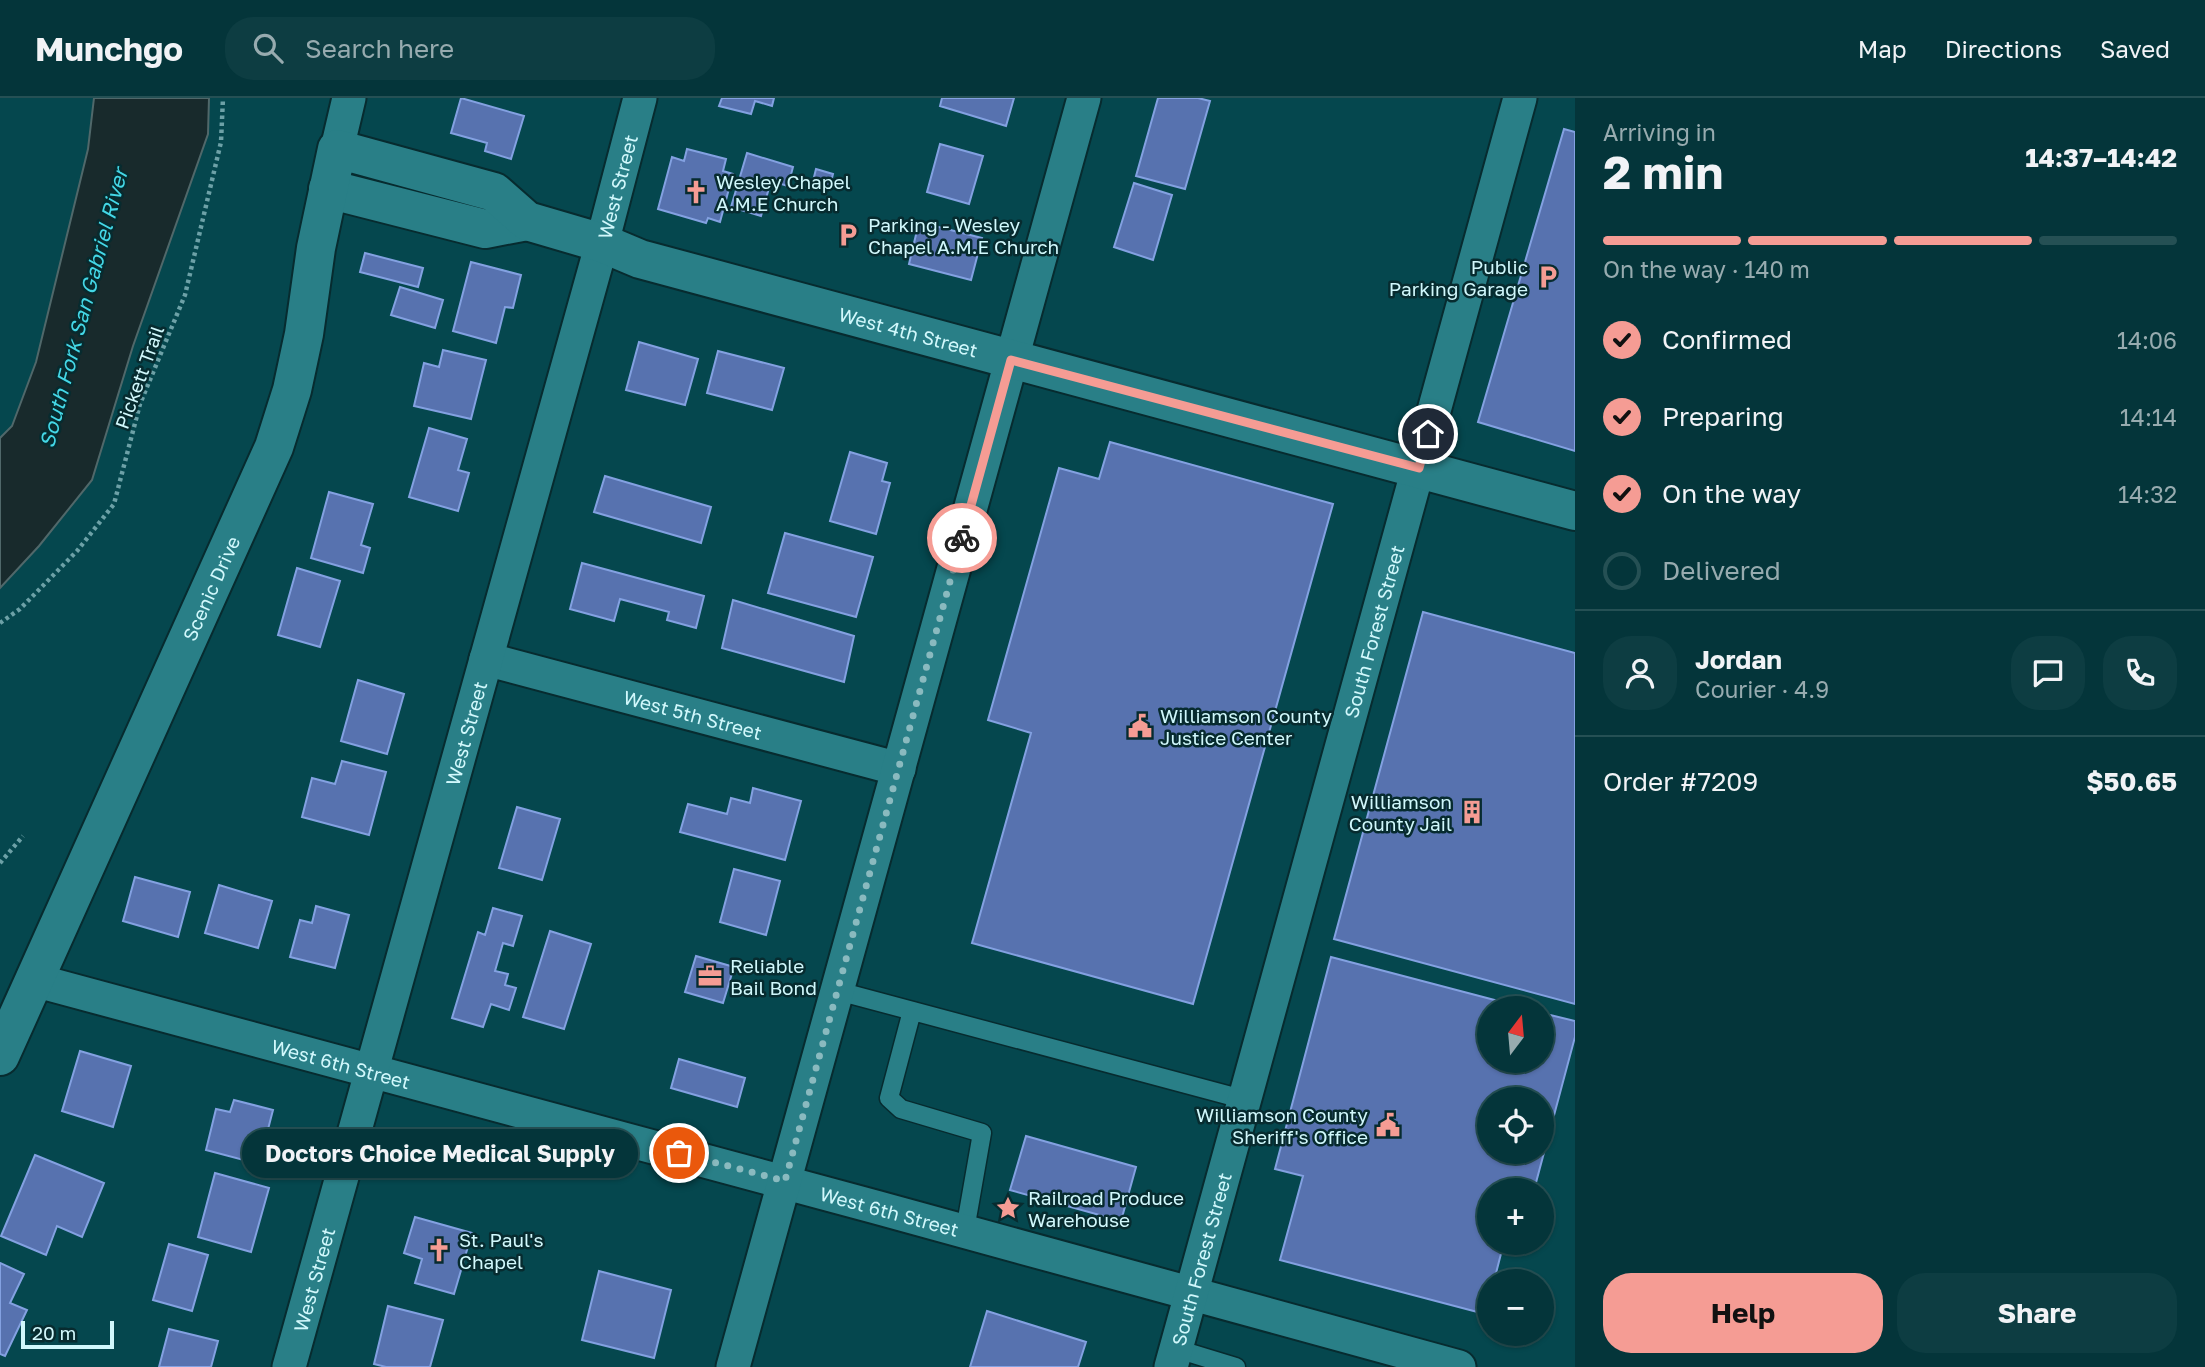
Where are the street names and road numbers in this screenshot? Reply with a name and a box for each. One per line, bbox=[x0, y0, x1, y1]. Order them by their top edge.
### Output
street label: West Street bbox=[592, 132, 641, 241]
street label: West 4th Street bbox=[836, 302, 980, 361]
street label: Pickett Trail bbox=[110, 322, 168, 432]
street label: Scenic Drive bbox=[177, 532, 244, 644]
street label: South Forest Street bbox=[1339, 542, 1408, 721]
street label: West Street bbox=[440, 678, 491, 788]
street label: West 5th Street bbox=[621, 685, 765, 744]
street label: West 6th Street bbox=[269, 1034, 413, 1093]
street label: South Forest Street bbox=[1166, 1170, 1235, 1348]
street label: West 6th Street bbox=[817, 1181, 961, 1240]
street label: West Street bbox=[288, 1225, 339, 1334]

